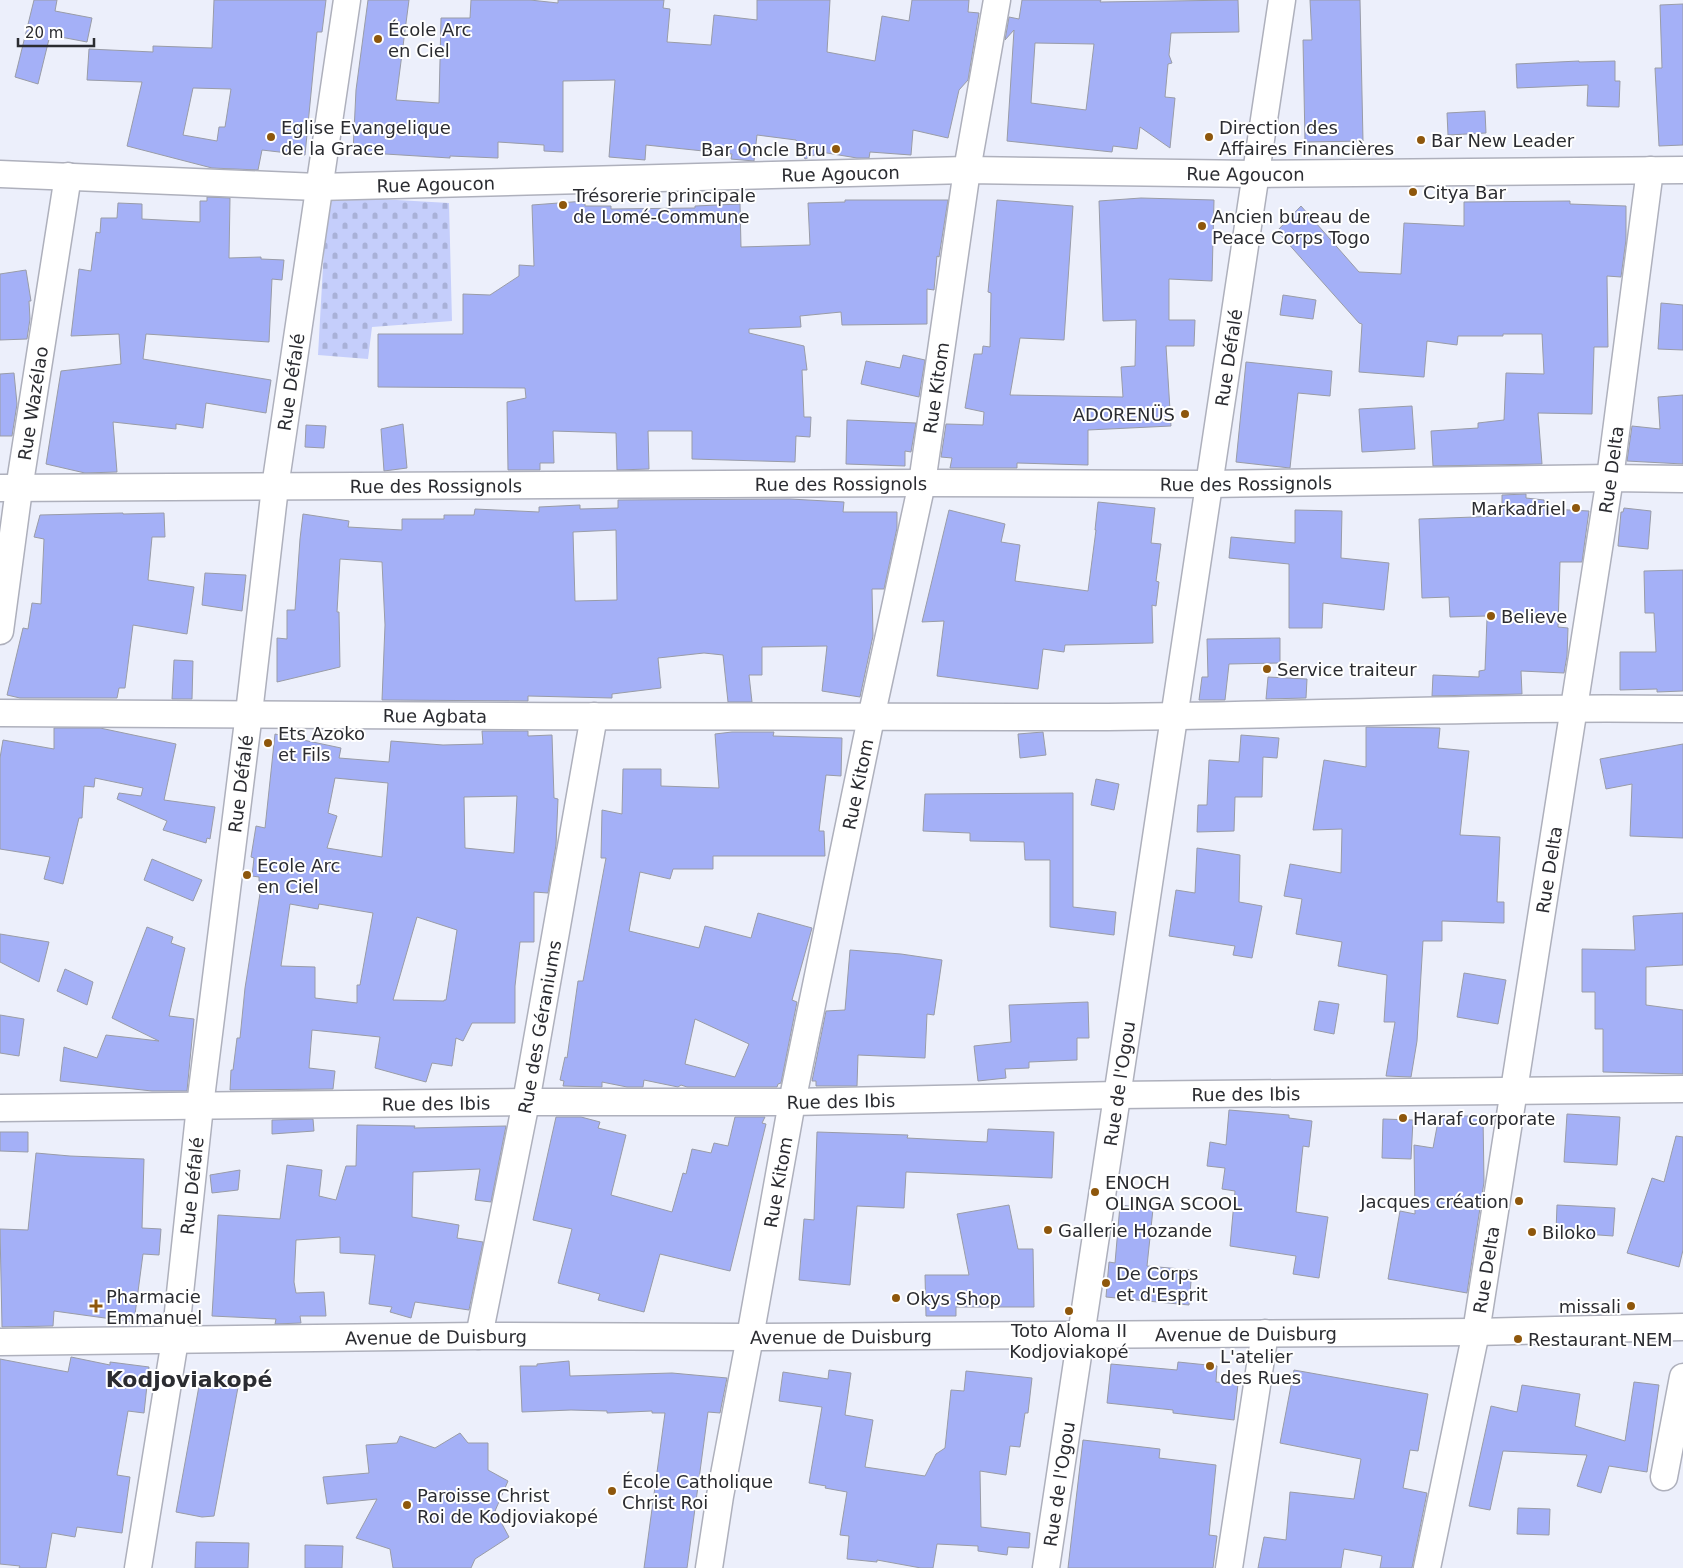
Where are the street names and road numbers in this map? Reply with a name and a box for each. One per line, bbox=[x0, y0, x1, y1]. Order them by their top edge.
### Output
street label: Rue Agoucon bbox=[781, 161, 900, 185]
street label: Rue Agoucon bbox=[1186, 163, 1305, 185]
street label: Rue Agoucon bbox=[376, 172, 495, 196]
street label: Rue Défalé bbox=[1210, 307, 1246, 408]
street label: Rue Défalé bbox=[273, 332, 308, 432]
street label: Rue Kitom bbox=[919, 341, 953, 435]
street label: Rue Wazélao bbox=[13, 345, 52, 462]
street label: Rue Delta bbox=[1594, 425, 1627, 515]
street label: Rue des Rossignols bbox=[755, 472, 927, 494]
street label: Rue des Rossignols bbox=[1160, 472, 1332, 495]
street label: Rue des Rossignols bbox=[350, 475, 522, 497]
street label: Rue Agbata bbox=[383, 705, 487, 726]
street label: Rue Défalé bbox=[224, 734, 257, 834]
street label: Rue Kitom bbox=[838, 737, 877, 831]
street label: Rue Delta bbox=[1531, 825, 1566, 915]
street label: Rue des Géraniums bbox=[513, 938, 565, 1115]
street label: Rue de l'Ogou bbox=[1099, 1019, 1139, 1147]
street label: Rue des Ibis bbox=[1191, 1083, 1300, 1105]
street label: Rue des Ibis bbox=[786, 1089, 896, 1113]
street label: Rue des Ibis bbox=[381, 1092, 490, 1114]
street label: Rue Kitom bbox=[759, 1135, 796, 1229]
street label: Rue Défalé bbox=[176, 1136, 207, 1236]
street label: Rue Delta bbox=[1469, 1225, 1503, 1315]
street label: Avenue de Duisburg bbox=[1155, 1322, 1337, 1345]
street label: Avenue de Duisburg bbox=[345, 1325, 527, 1348]
street label: Avenue de Duisburg bbox=[750, 1325, 932, 1348]
street label: Rue de l'Ogou bbox=[1039, 1420, 1078, 1548]

